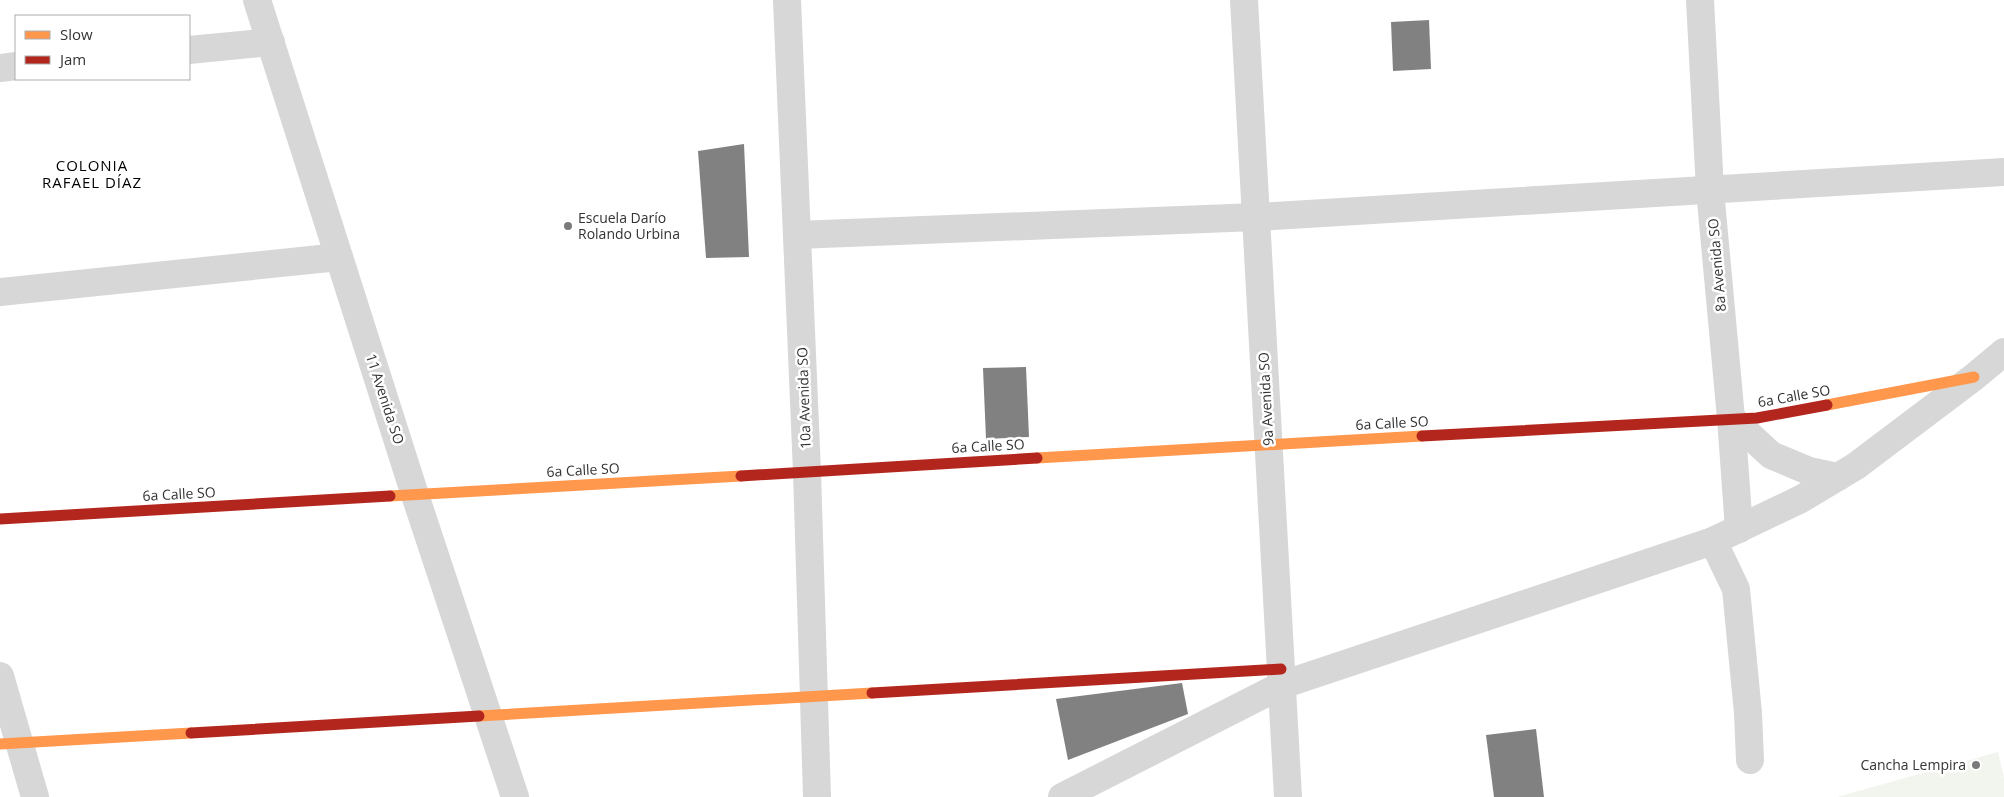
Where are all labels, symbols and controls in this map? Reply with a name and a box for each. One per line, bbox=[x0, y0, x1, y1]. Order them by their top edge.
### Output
legend bbox=[15, 15, 190, 80]
text: Slow bbox=[60, 24, 93, 44]
text: Jam bbox=[58, 49, 86, 69]
district label: COLONIA RAFAEL DÍAZ bbox=[42, 155, 142, 192]
place label: Escuela Darío Rolando Urbina bbox=[578, 208, 680, 243]
street label: 8a Avenida SO bbox=[1703, 217, 1730, 313]
marker: Escuela Darío Rolando Urbina bbox=[562, 220, 574, 232]
street label: 10a Avenida SO bbox=[792, 347, 815, 449]
street label: 11 Avenida SO bbox=[362, 351, 409, 447]
street label: 9a Avenida SO bbox=[1254, 352, 1277, 446]
street label: 6a Calle SO bbox=[1756, 380, 1832, 411]
street label: 6a Calle SO bbox=[1355, 411, 1429, 434]
street label: 6a Calle SO bbox=[951, 434, 1025, 457]
street label: 6a Calle SO bbox=[546, 458, 620, 481]
street label: 6a Calle SO bbox=[142, 482, 216, 505]
place label: Cancha Lempira bbox=[1860, 755, 1966, 774]
marker: Cancha Lempira bbox=[1970, 759, 1982, 771]

